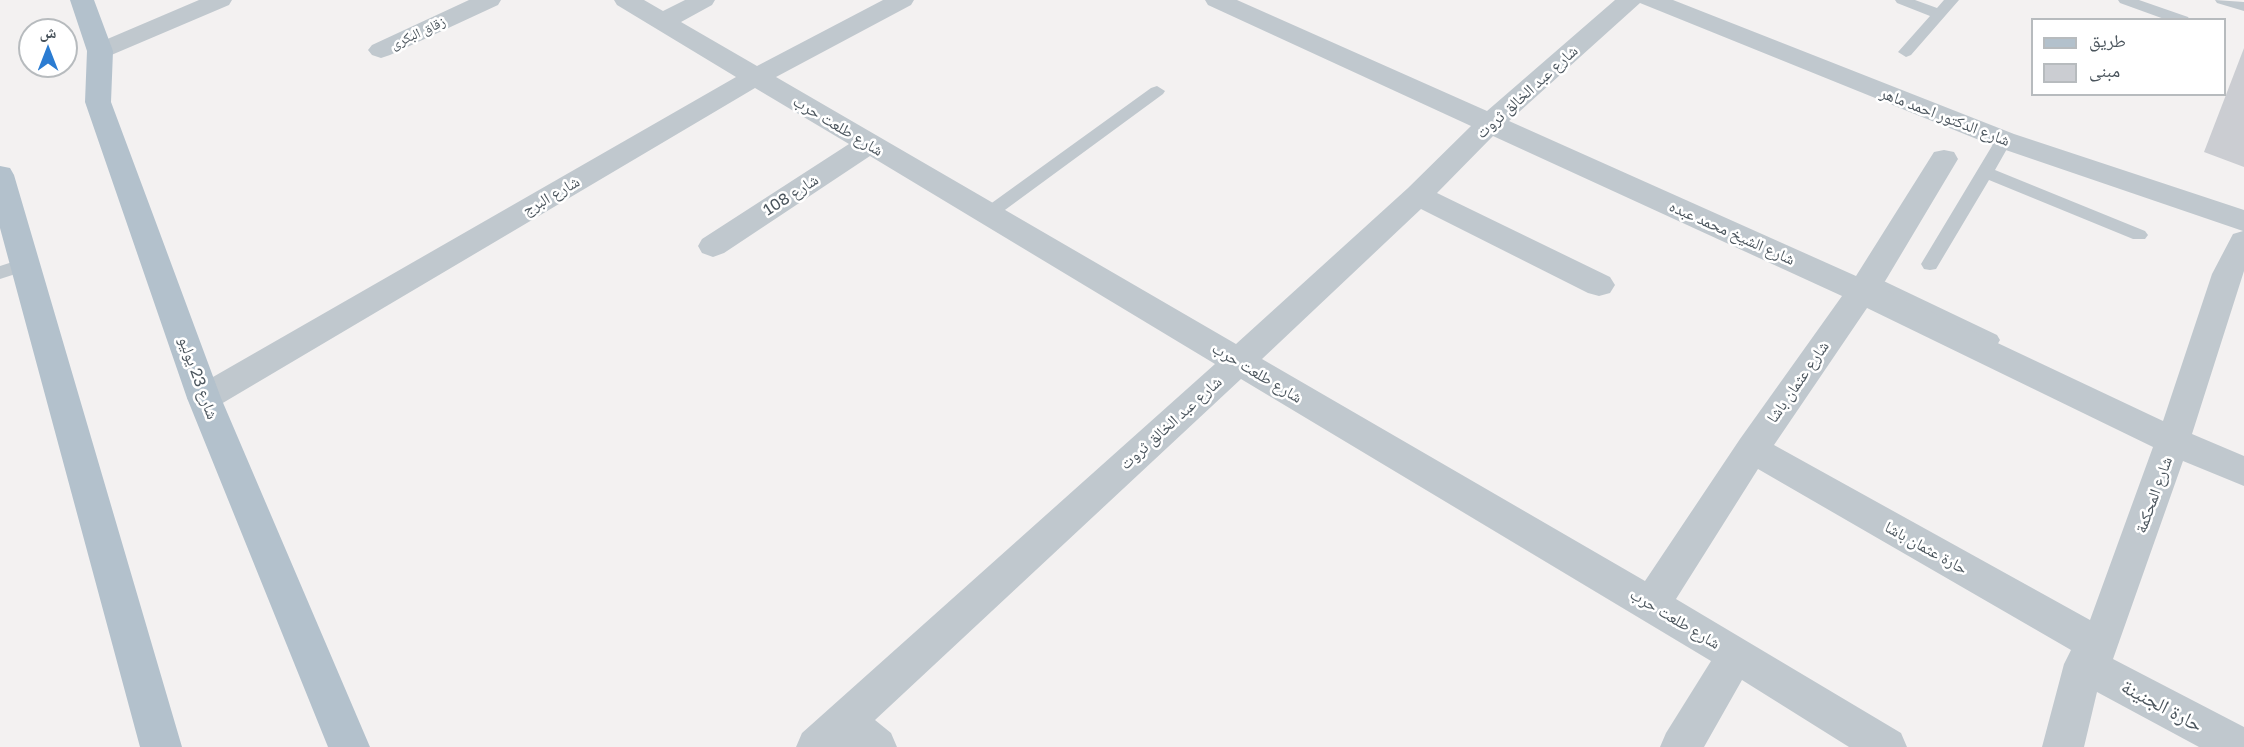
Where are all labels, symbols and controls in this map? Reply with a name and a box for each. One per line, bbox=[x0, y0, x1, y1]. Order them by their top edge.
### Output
street label: زقاق البكرى bbox=[388, 13, 448, 53]
north arrow bbox=[18, 18, 78, 78]
legend bbox=[2031, 18, 2226, 96]
text: ش bbox=[40, 22, 56, 42]
text: طريق bbox=[2089, 29, 2126, 51]
street label: شارع عبد الخالق ثروت bbox=[1472, 41, 1582, 143]
text: مبنى bbox=[2089, 59, 2120, 81]
street label: شارع الدكتور احمد ماهر bbox=[1877, 83, 2013, 151]
street label: شارع طلعت حرب bbox=[790, 92, 886, 160]
street label: شارع 108 bbox=[760, 170, 822, 220]
street label: شارع البرج bbox=[519, 172, 583, 220]
street label: شارع الشيخ محمد عبده bbox=[1666, 197, 1798, 269]
street label: شارع 23 يوليو bbox=[174, 334, 222, 422]
street label: شارع عثمان باشا bbox=[1763, 337, 1833, 427]
street label: شارع طلعت حرب bbox=[1209, 339, 1305, 407]
street label: شارع عبد الخالق ثروت bbox=[1116, 372, 1226, 474]
street label: شارع المحكمة bbox=[2131, 454, 2177, 536]
street label: حارة عثمان باشا bbox=[1881, 517, 1971, 579]
street label: شارع طلعت حرب bbox=[1627, 585, 1723, 653]
street label: حارة الجنينة bbox=[2117, 675, 2207, 737]

